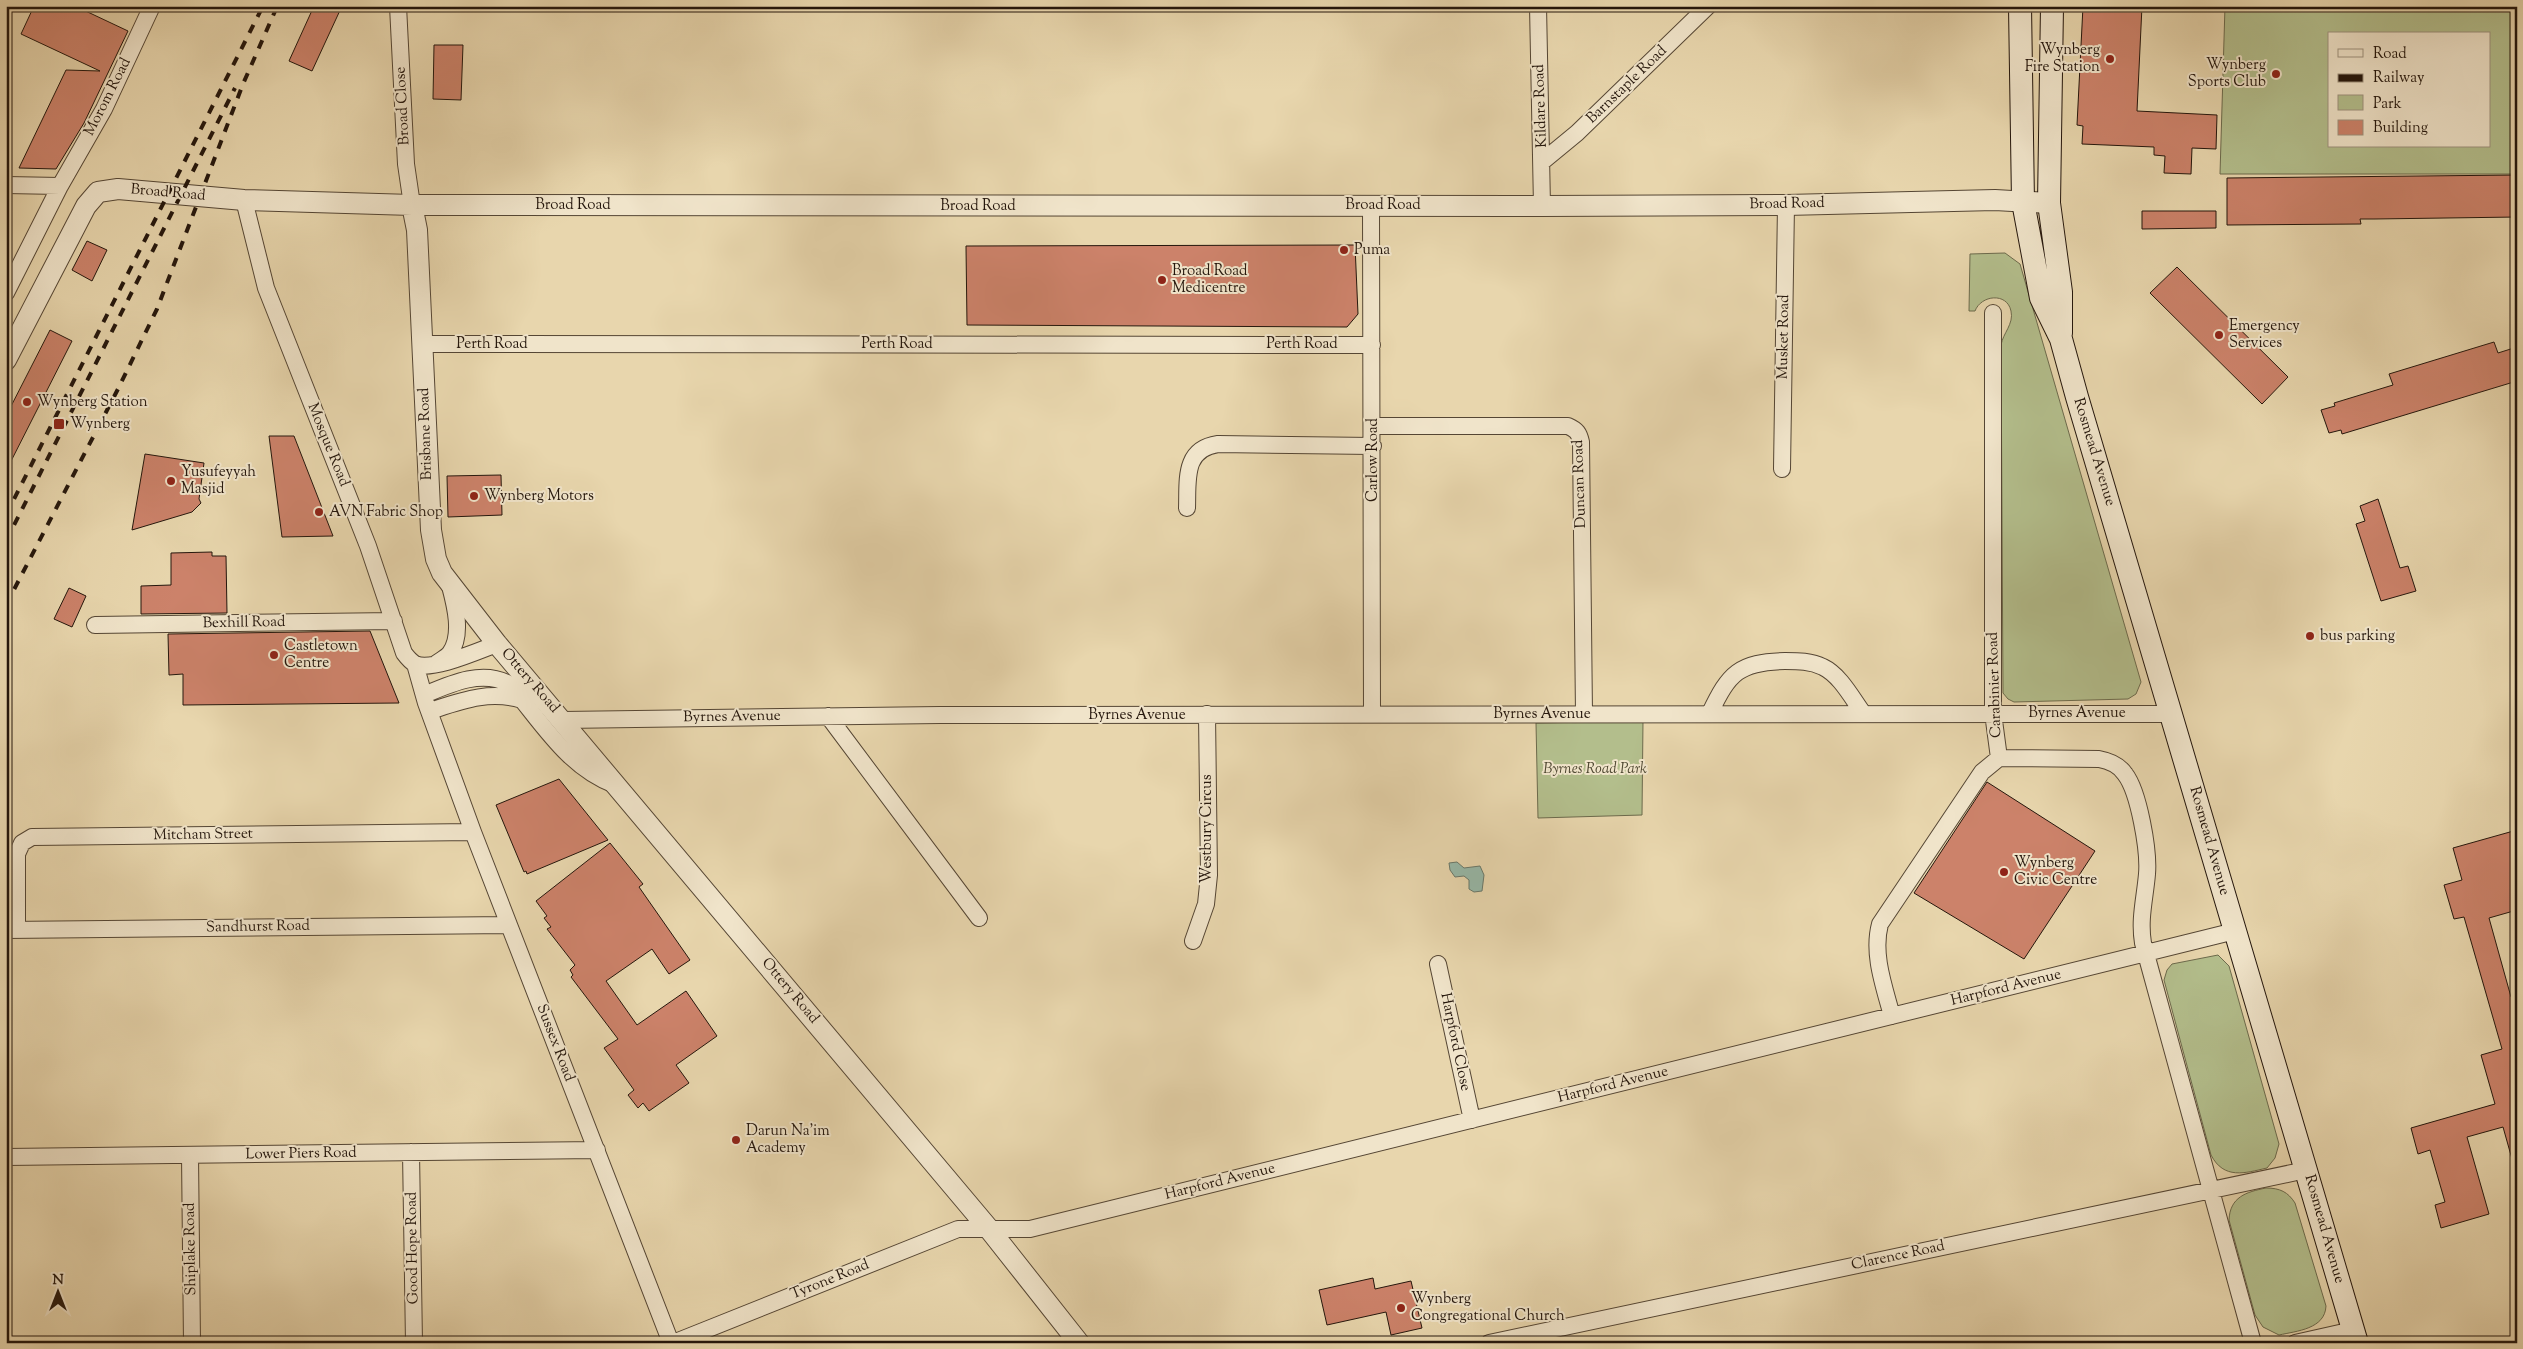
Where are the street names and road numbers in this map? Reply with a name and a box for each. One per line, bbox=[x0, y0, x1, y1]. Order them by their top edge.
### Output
street label: Barnstaple Road bbox=[1582, 41, 1672, 129]
street label: Morom Road bbox=[79, 54, 137, 140]
street label: Kildare Road bbox=[1529, 63, 1553, 148]
street label: Broad Close bbox=[390, 66, 416, 146]
street label: Broad Road bbox=[130, 179, 207, 207]
street label: Broad Road bbox=[1749, 193, 1825, 215]
street label: Broad Road bbox=[535, 195, 611, 216]
street label: Broad Road bbox=[1345, 195, 1421, 216]
street label: Broad Road bbox=[940, 196, 1016, 217]
street label: Musket Road bbox=[1773, 294, 1795, 380]
street label: Perth Road bbox=[456, 334, 528, 355]
street label: Perth Road bbox=[861, 334, 933, 355]
street label: Perth Road bbox=[1266, 334, 1338, 355]
street label: Brisbane Road bbox=[414, 387, 438, 481]
street label: Rosmead Avenue bbox=[2068, 395, 2120, 509]
street label: Mosque Road bbox=[302, 400, 354, 490]
street label: Carlow Road bbox=[1363, 417, 1384, 502]
street label: Duncan Road bbox=[1568, 439, 1592, 529]
street label: Bexhill Road bbox=[202, 612, 286, 634]
street label: Carabinier Road bbox=[1983, 631, 2007, 738]
street label: Ottery Road bbox=[496, 644, 565, 718]
street label: Byrnes Avenue bbox=[2028, 703, 2126, 724]
street label: Byrnes Avenue bbox=[1493, 704, 1591, 725]
street label: Byrnes Avenue bbox=[1088, 705, 1186, 726]
street label: Byrnes Avenue bbox=[683, 706, 781, 728]
street label: Westbury Circus bbox=[1197, 774, 1218, 884]
street label: Rosmead Avenue bbox=[2183, 784, 2235, 898]
street label: Mitcham Street bbox=[153, 824, 253, 846]
street label: Sandhurst Road bbox=[206, 916, 311, 938]
street label: Ottery Road bbox=[756, 954, 824, 1029]
street label: Harpford Avenue bbox=[1949, 964, 2063, 1012]
street label: Harpford Close bbox=[1434, 991, 1476, 1093]
street label: Sussex Road bbox=[531, 1001, 580, 1085]
street label: Harpford Avenue bbox=[1556, 1061, 1670, 1109]
street label: Lower Piers Road bbox=[245, 1143, 357, 1165]
street label: Harpford Avenue bbox=[1163, 1158, 1277, 1206]
street label: Rosmead Avenue bbox=[2298, 1172, 2350, 1286]
street label: Good Hope Road bbox=[402, 1191, 424, 1304]
street label: Shiplake Road bbox=[180, 1202, 202, 1296]
street label: Clarence Road bbox=[1849, 1236, 1947, 1276]
street label: Tyrone Road bbox=[788, 1254, 873, 1305]

